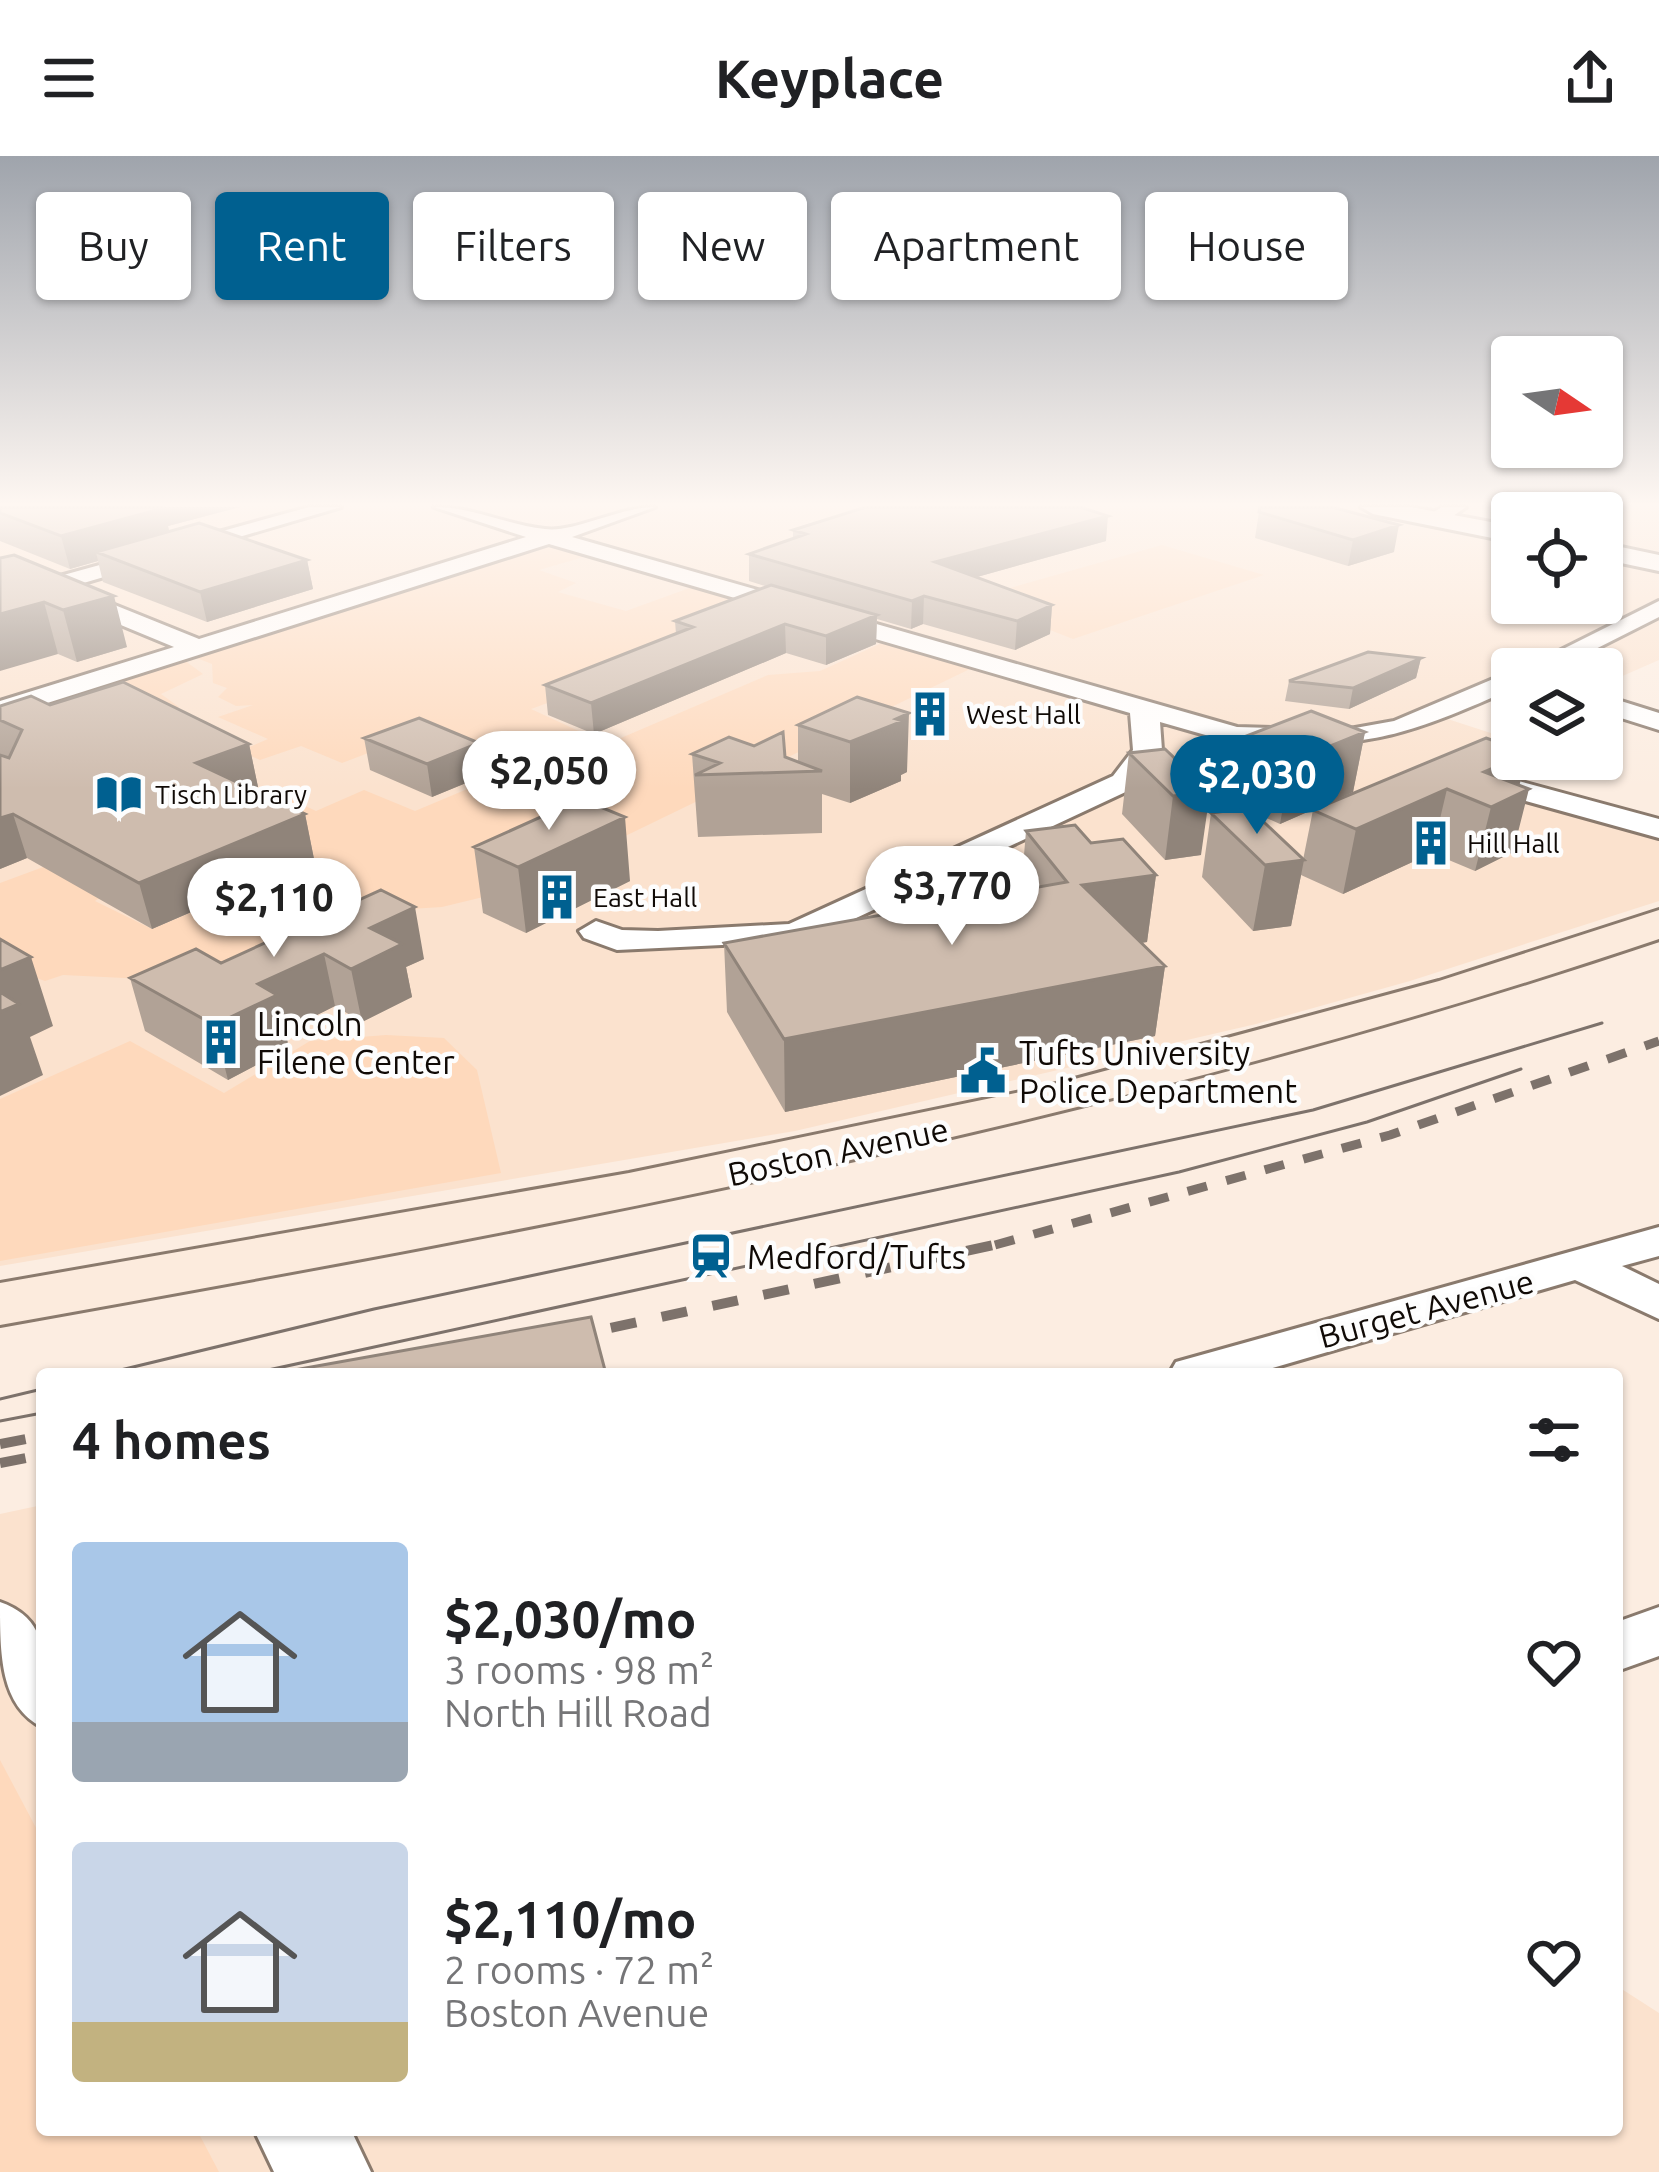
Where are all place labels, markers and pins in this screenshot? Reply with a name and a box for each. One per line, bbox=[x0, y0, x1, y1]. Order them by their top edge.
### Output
building icon: West Hall bbox=[905, 689, 955, 739]
place label: West Hall bbox=[966, 699, 1081, 729]
pin: $2,050 bbox=[451, 731, 647, 833]
pin: $2,030 bbox=[1159, 735, 1355, 837]
library icon: Tisch Library bbox=[94, 769, 144, 819]
place label: Tisch Library bbox=[155, 779, 307, 809]
building icon: Hill Hall bbox=[1406, 818, 1456, 868]
place label: Hill Hall bbox=[1467, 828, 1560, 858]
pin: $3,770 bbox=[854, 846, 1050, 948]
pin: $2,110 bbox=[176, 858, 372, 960]
building icon: East Hall bbox=[532, 872, 582, 922]
place label: East Hall bbox=[593, 882, 697, 912]
place label: Lincoln Filene Center bbox=[257, 1005, 455, 1080]
building icon: Lincoln Filene Center bbox=[196, 1017, 246, 1067]
place label: Tufts University Police Department bbox=[1019, 1034, 1297, 1109]
public building icon: Tufts University Police Department bbox=[958, 1046, 1008, 1096]
station icon: Medford/Tufts bbox=[686, 1231, 736, 1281]
place label: Medford/Tufts bbox=[747, 1238, 966, 1275]

